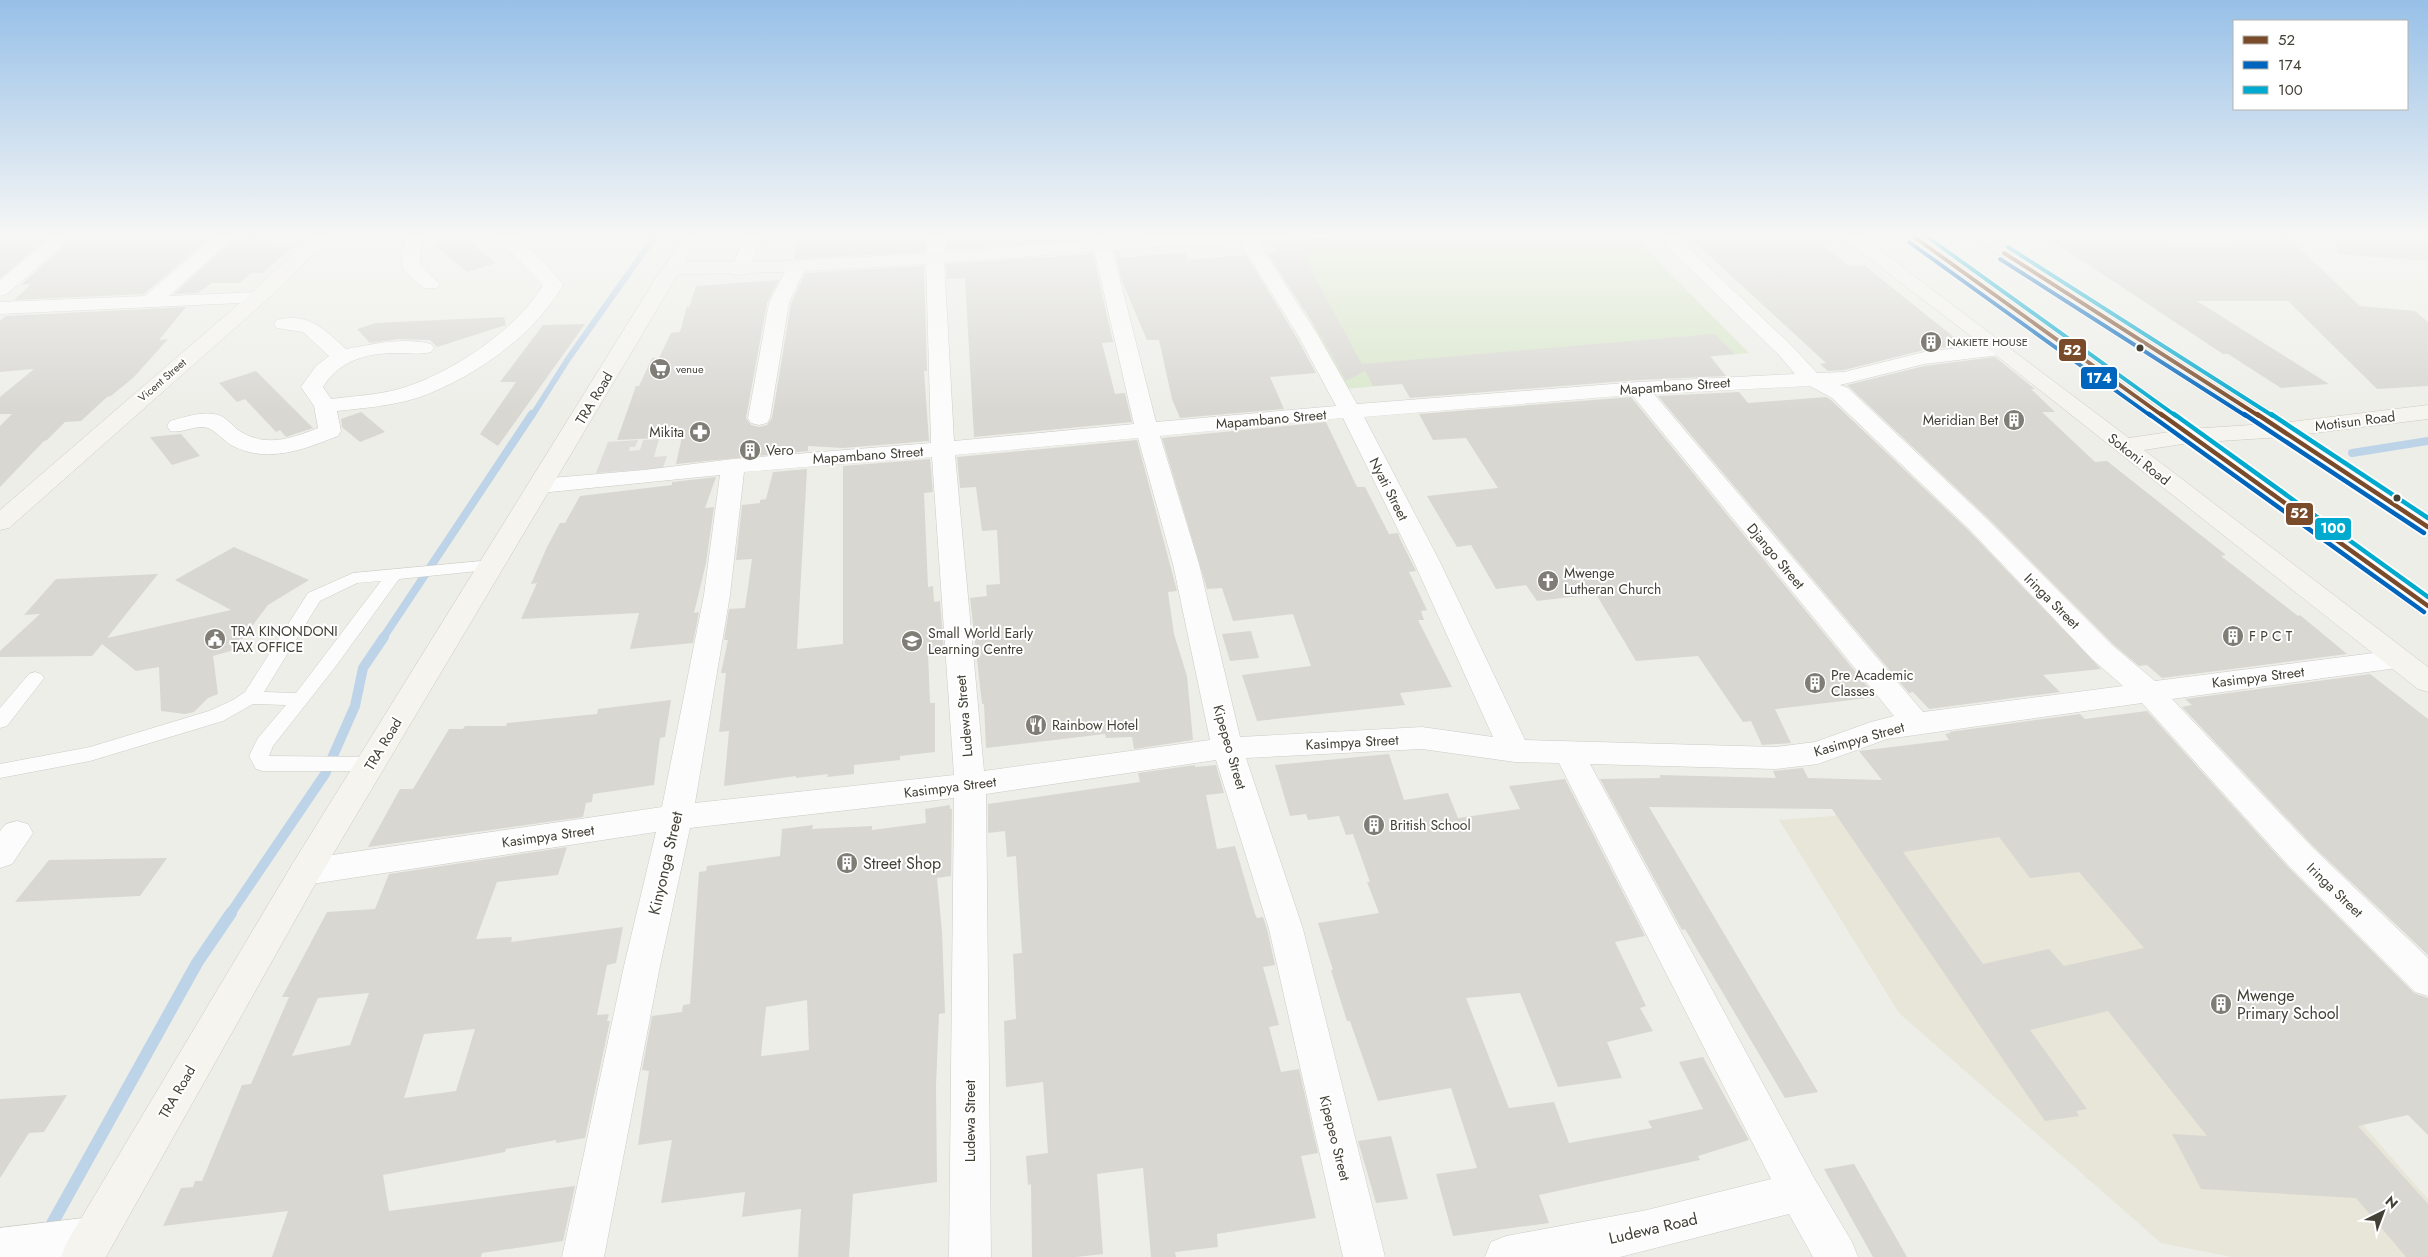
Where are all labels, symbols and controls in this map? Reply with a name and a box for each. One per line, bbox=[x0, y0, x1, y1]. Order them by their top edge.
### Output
legend bbox=[2233, 20, 2408, 110]
text: 52 bbox=[2278, 29, 2295, 51]
text: 174 bbox=[2278, 54, 2302, 76]
text: 100 bbox=[2278, 79, 2303, 101]
building icon: NAKIETE HOUSE bbox=[1919, 330, 1943, 354]
place label: NAKIETE HOUSE bbox=[1947, 334, 2028, 350]
line badge: 52 bbox=[2058, 338, 2087, 362]
text: 52 bbox=[2063, 340, 2081, 360]
unlabelled marker bbox=[2135, 343, 2145, 353]
street label: Vicent Street bbox=[134, 354, 190, 405]
supermarket icon: venue bbox=[648, 357, 672, 381]
place label: venue bbox=[676, 361, 704, 377]
line badge: 174 bbox=[2080, 366, 2118, 390]
street label: TRA Road bbox=[570, 368, 618, 428]
text: 174 bbox=[2086, 368, 2112, 388]
street label: Mapambano Street bbox=[1619, 372, 1732, 400]
street label: Mapambano Street bbox=[1215, 404, 1328, 434]
street label: Motisun Road bbox=[2314, 406, 2396, 436]
building icon: Meridian Bet bbox=[2002, 408, 2026, 432]
place label: Meridian Bet bbox=[1923, 410, 1999, 430]
pharmacy icon: Mikita bbox=[688, 420, 712, 444]
place label: Mikita bbox=[649, 422, 684, 442]
street label: Sokoni Road bbox=[2104, 428, 2174, 490]
building icon: Vero bbox=[738, 438, 762, 462]
place label: Vero bbox=[766, 440, 794, 460]
street label: Mapambano Street bbox=[812, 441, 925, 469]
street label: Nyati Street bbox=[1365, 454, 1414, 525]
unlabelled marker bbox=[2392, 493, 2402, 503]
line badge: 52 bbox=[2285, 502, 2314, 526]
text: 52 bbox=[2290, 503, 2308, 523]
line badge: 100 bbox=[2314, 517, 2352, 541]
text: 100 bbox=[2320, 518, 2346, 538]
street label: Django Street bbox=[1743, 519, 1810, 594]
place label: Mwenge Lutheran Church bbox=[1564, 563, 1661, 599]
church icon: Mwenge Lutheran Church bbox=[1536, 569, 1560, 593]
street label: Iringa Street bbox=[2020, 569, 2085, 634]
place label: TRA KINONDONI TAX OFFICE bbox=[231, 621, 338, 657]
place label: Small World Early Learning Centre bbox=[928, 623, 1034, 659]
building icon: F P C T bbox=[2221, 624, 2245, 648]
place label: F P C T bbox=[2249, 626, 2293, 646]
public building icon: TRA KINONDONI TAX OFFICE bbox=[203, 627, 227, 651]
school or university icon: Small World Early Learning Centre bbox=[900, 629, 924, 653]
street label: Kasimpya Street bbox=[2211, 661, 2306, 693]
place label: Pre Academic Classes bbox=[1831, 665, 1914, 701]
building icon: Pre Academic Classes bbox=[1803, 671, 1827, 695]
street label: Ludewa Street bbox=[950, 674, 978, 758]
street label: Kipepeo Street bbox=[1208, 702, 1252, 792]
restaurant icon: Rainbow Hotel bbox=[1024, 713, 1048, 737]
street label: TRA Road bbox=[359, 714, 407, 774]
place label: Rainbow Hotel bbox=[1052, 715, 1138, 735]
street label: Kasimpya Street bbox=[1811, 716, 1907, 761]
street label: Kasimpya Street bbox=[1305, 730, 1400, 754]
street label: Kasimpya Street bbox=[903, 771, 998, 803]
street label: Kinyonga Street bbox=[642, 809, 689, 917]
building icon: British School bbox=[1362, 813, 1386, 837]
place label: British School bbox=[1390, 815, 1471, 835]
street label: Kasimpya Street bbox=[500, 820, 596, 852]
building icon: Street Shop bbox=[835, 851, 859, 875]
place label: Street Shop bbox=[863, 852, 941, 875]
street label: Iringa Street bbox=[2302, 858, 2368, 922]
place label: Mwenge Primary School bbox=[2237, 984, 2339, 1025]
building icon: Mwenge Primary School bbox=[2209, 992, 2233, 1016]
street label: TRA Road bbox=[154, 1062, 200, 1122]
street label: Ludewa Street bbox=[960, 1079, 980, 1162]
street label: Kipepeo Street bbox=[1315, 1093, 1355, 1183]
north arrow bbox=[2358, 1187, 2408, 1237]
text: N bbox=[2381, 1191, 2403, 1213]
street label: Ludewa Road bbox=[1607, 1207, 1700, 1250]

